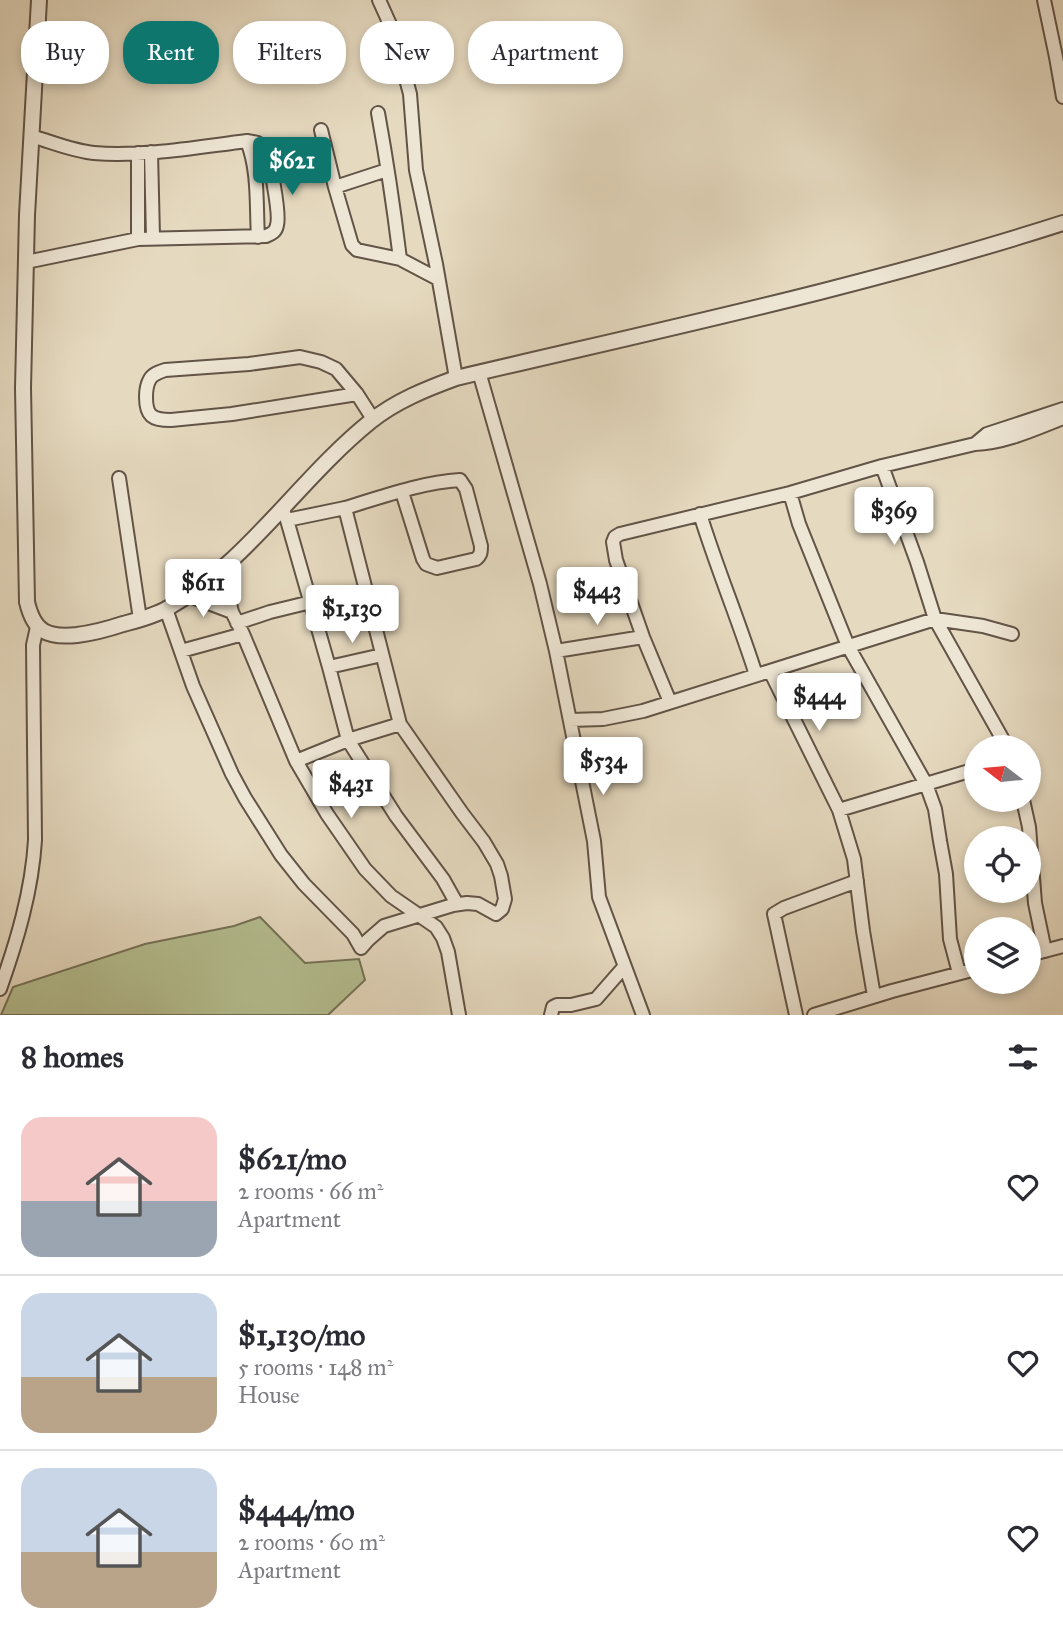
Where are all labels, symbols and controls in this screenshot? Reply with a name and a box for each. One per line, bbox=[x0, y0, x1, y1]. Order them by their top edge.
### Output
chip: Buy bbox=[21, 21, 109, 84]
chip: Rent bbox=[123, 21, 219, 84]
chip: Filters bbox=[233, 21, 346, 84]
chip: New bbox=[360, 21, 454, 84]
chip: Apartment bbox=[468, 21, 623, 84]
pin: $621 bbox=[251, 138, 333, 197]
text: $621 bbox=[269, 146, 315, 174]
pin: $369 bbox=[853, 488, 935, 547]
text: $369 bbox=[870, 496, 918, 524]
pin: $611 bbox=[162, 560, 244, 619]
text: $611 bbox=[181, 568, 225, 596]
pin: $443 bbox=[556, 568, 638, 627]
text: $443 bbox=[573, 576, 621, 604]
pin: $1,130 bbox=[295, 586, 409, 645]
text: $1,130 bbox=[322, 594, 382, 622]
pin: $444 bbox=[778, 674, 860, 733]
text: $444 bbox=[793, 682, 845, 710]
north arrow bbox=[964, 735, 1041, 812]
map controls bbox=[964, 735, 1041, 994]
pin: $534 bbox=[562, 738, 644, 797]
text: $534 bbox=[580, 746, 626, 774]
pin: $431 bbox=[310, 760, 392, 820]
text: $431 bbox=[329, 769, 373, 797]
button: locate bbox=[964, 826, 1041, 903]
button: layers bbox=[964, 917, 1041, 994]
icon: filters bbox=[1004, 1038, 1042, 1076]
text: 8 homes bbox=[21, 1039, 124, 1075]
text: $621/mo bbox=[238, 1141, 347, 1177]
icon: home bbox=[77, 1145, 161, 1229]
icon: heart bbox=[1004, 1168, 1042, 1206]
text: 2 rooms · 66 m² bbox=[238, 1177, 383, 1205]
text: Apartment bbox=[238, 1205, 341, 1233]
text: $1,130/mo bbox=[238, 1317, 365, 1353]
icon: home bbox=[77, 1321, 161, 1405]
icon: heart bbox=[1004, 1344, 1042, 1382]
text: 5 rooms · 148 m² bbox=[238, 1353, 393, 1381]
text: House bbox=[238, 1381, 300, 1409]
text: $444/mo bbox=[238, 1492, 355, 1528]
icon: home bbox=[77, 1496, 161, 1580]
icon: heart bbox=[1004, 1519, 1042, 1557]
text: 2 rooms · 60 m² bbox=[238, 1528, 385, 1556]
text: Apartment bbox=[238, 1556, 341, 1584]

